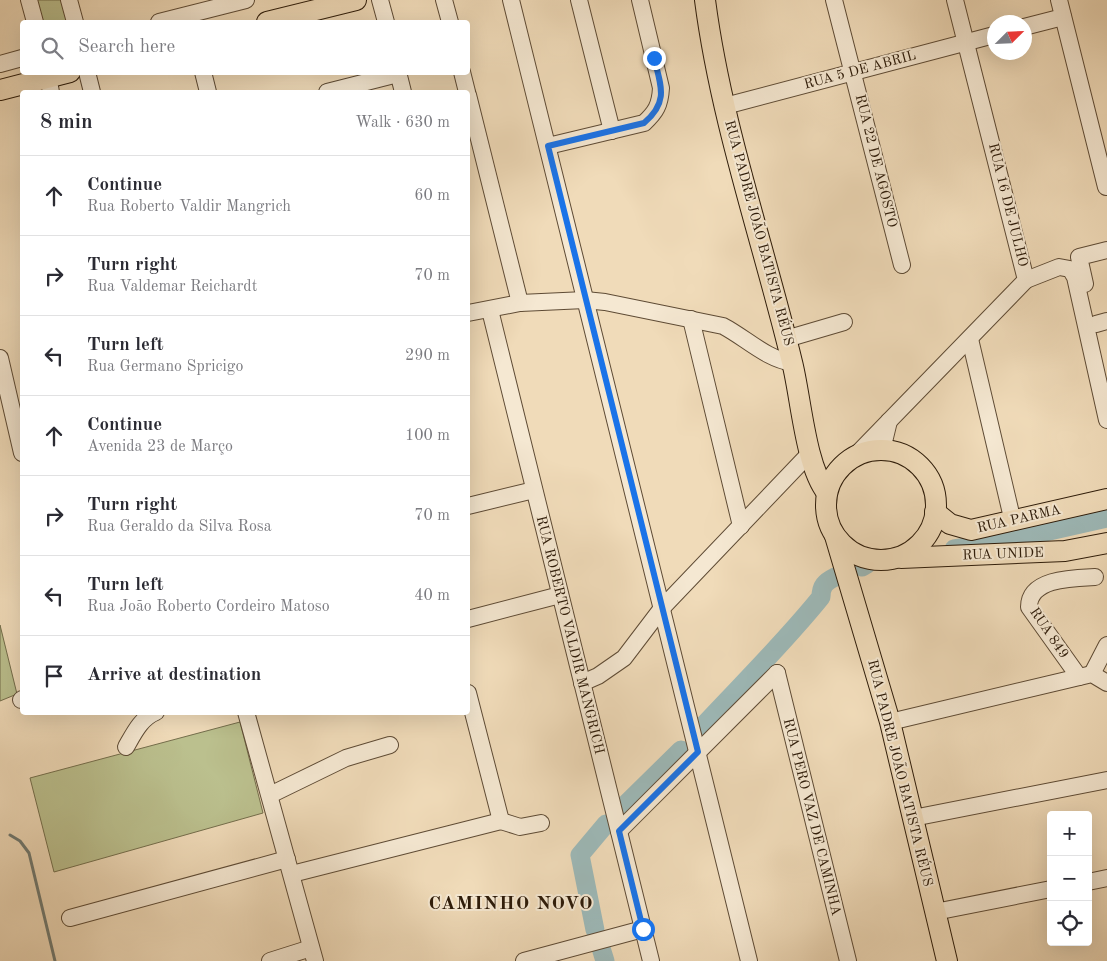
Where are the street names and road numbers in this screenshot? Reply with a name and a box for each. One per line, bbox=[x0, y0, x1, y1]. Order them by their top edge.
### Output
street label: RUA 5 DE ABRIL bbox=[802, 48, 918, 92]
street label: RUA 22 DE AGOSTO bbox=[853, 93, 899, 229]
street label: RUA PADRE JOÃO BATISTA RÉUS bbox=[722, 118, 799, 347]
street label: RUA 16 DE JULHO bbox=[986, 142, 1030, 269]
street label: RUA PARMA bbox=[976, 503, 1062, 535]
street label: RUA ROBERTO VALDIR MANGRICH bbox=[534, 514, 606, 756]
street label: RUA UNIDE bbox=[962, 546, 1044, 562]
street label: RUA 849 bbox=[1027, 605, 1071, 661]
street label: RUA PADRE JOÃO BATISTA RÉUS bbox=[865, 657, 938, 888]
street label: RUA PERO VAZ DE CAMINHA bbox=[781, 717, 843, 917]

